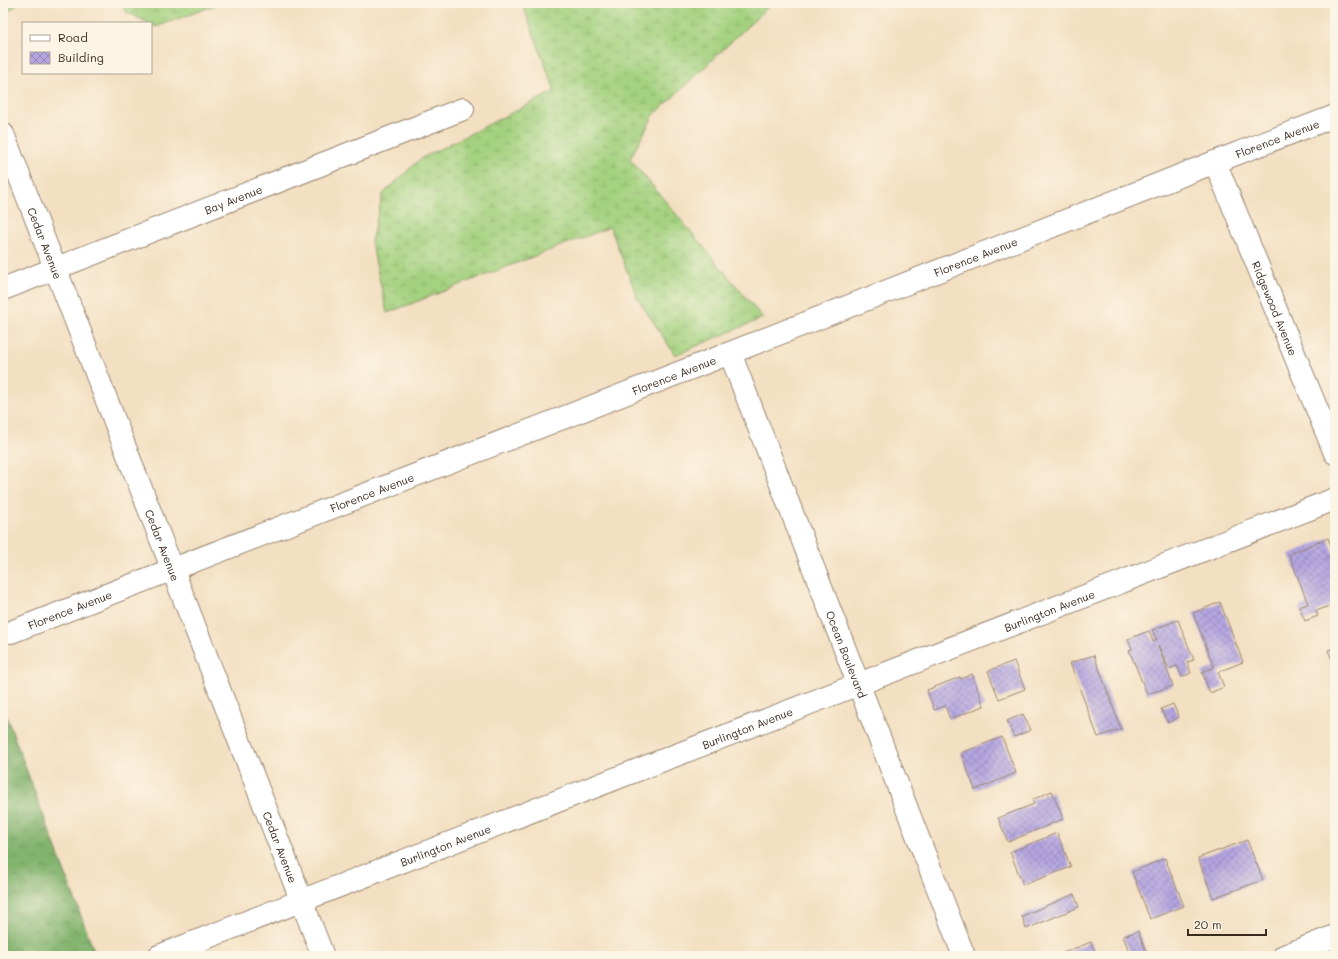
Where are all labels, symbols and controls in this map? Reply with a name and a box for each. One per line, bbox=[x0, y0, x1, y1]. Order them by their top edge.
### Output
legend bbox=[22, 22, 152, 74]
text: Road bbox=[58, 29, 88, 45]
text: Building bbox=[58, 49, 104, 65]
street label: Florence Avenue bbox=[1233, 115, 1321, 161]
street label: Bay Avenue bbox=[202, 181, 264, 217]
street label: Cedar Avenue bbox=[25, 205, 66, 281]
street label: Florence Avenue bbox=[931, 233, 1020, 280]
street label: Ridgewood Avenue bbox=[1249, 259, 1301, 358]
street label: Florence Avenue bbox=[630, 352, 718, 398]
street label: Florence Avenue bbox=[328, 469, 416, 515]
street label: Cedar Avenue bbox=[142, 507, 184, 583]
street label: Florence Avenue bbox=[26, 586, 114, 632]
street label: Burlington Avenue bbox=[1002, 586, 1097, 634]
street label: Ocean Boulevard bbox=[823, 608, 871, 700]
street label: Burlington Avenue bbox=[700, 703, 795, 752]
street label: Cedar Avenue bbox=[260, 809, 301, 885]
street label: Burlington Avenue bbox=[398, 820, 493, 869]
scale bar bbox=[1188, 911, 1266, 937]
text: 20 m bbox=[1194, 916, 1222, 932]

